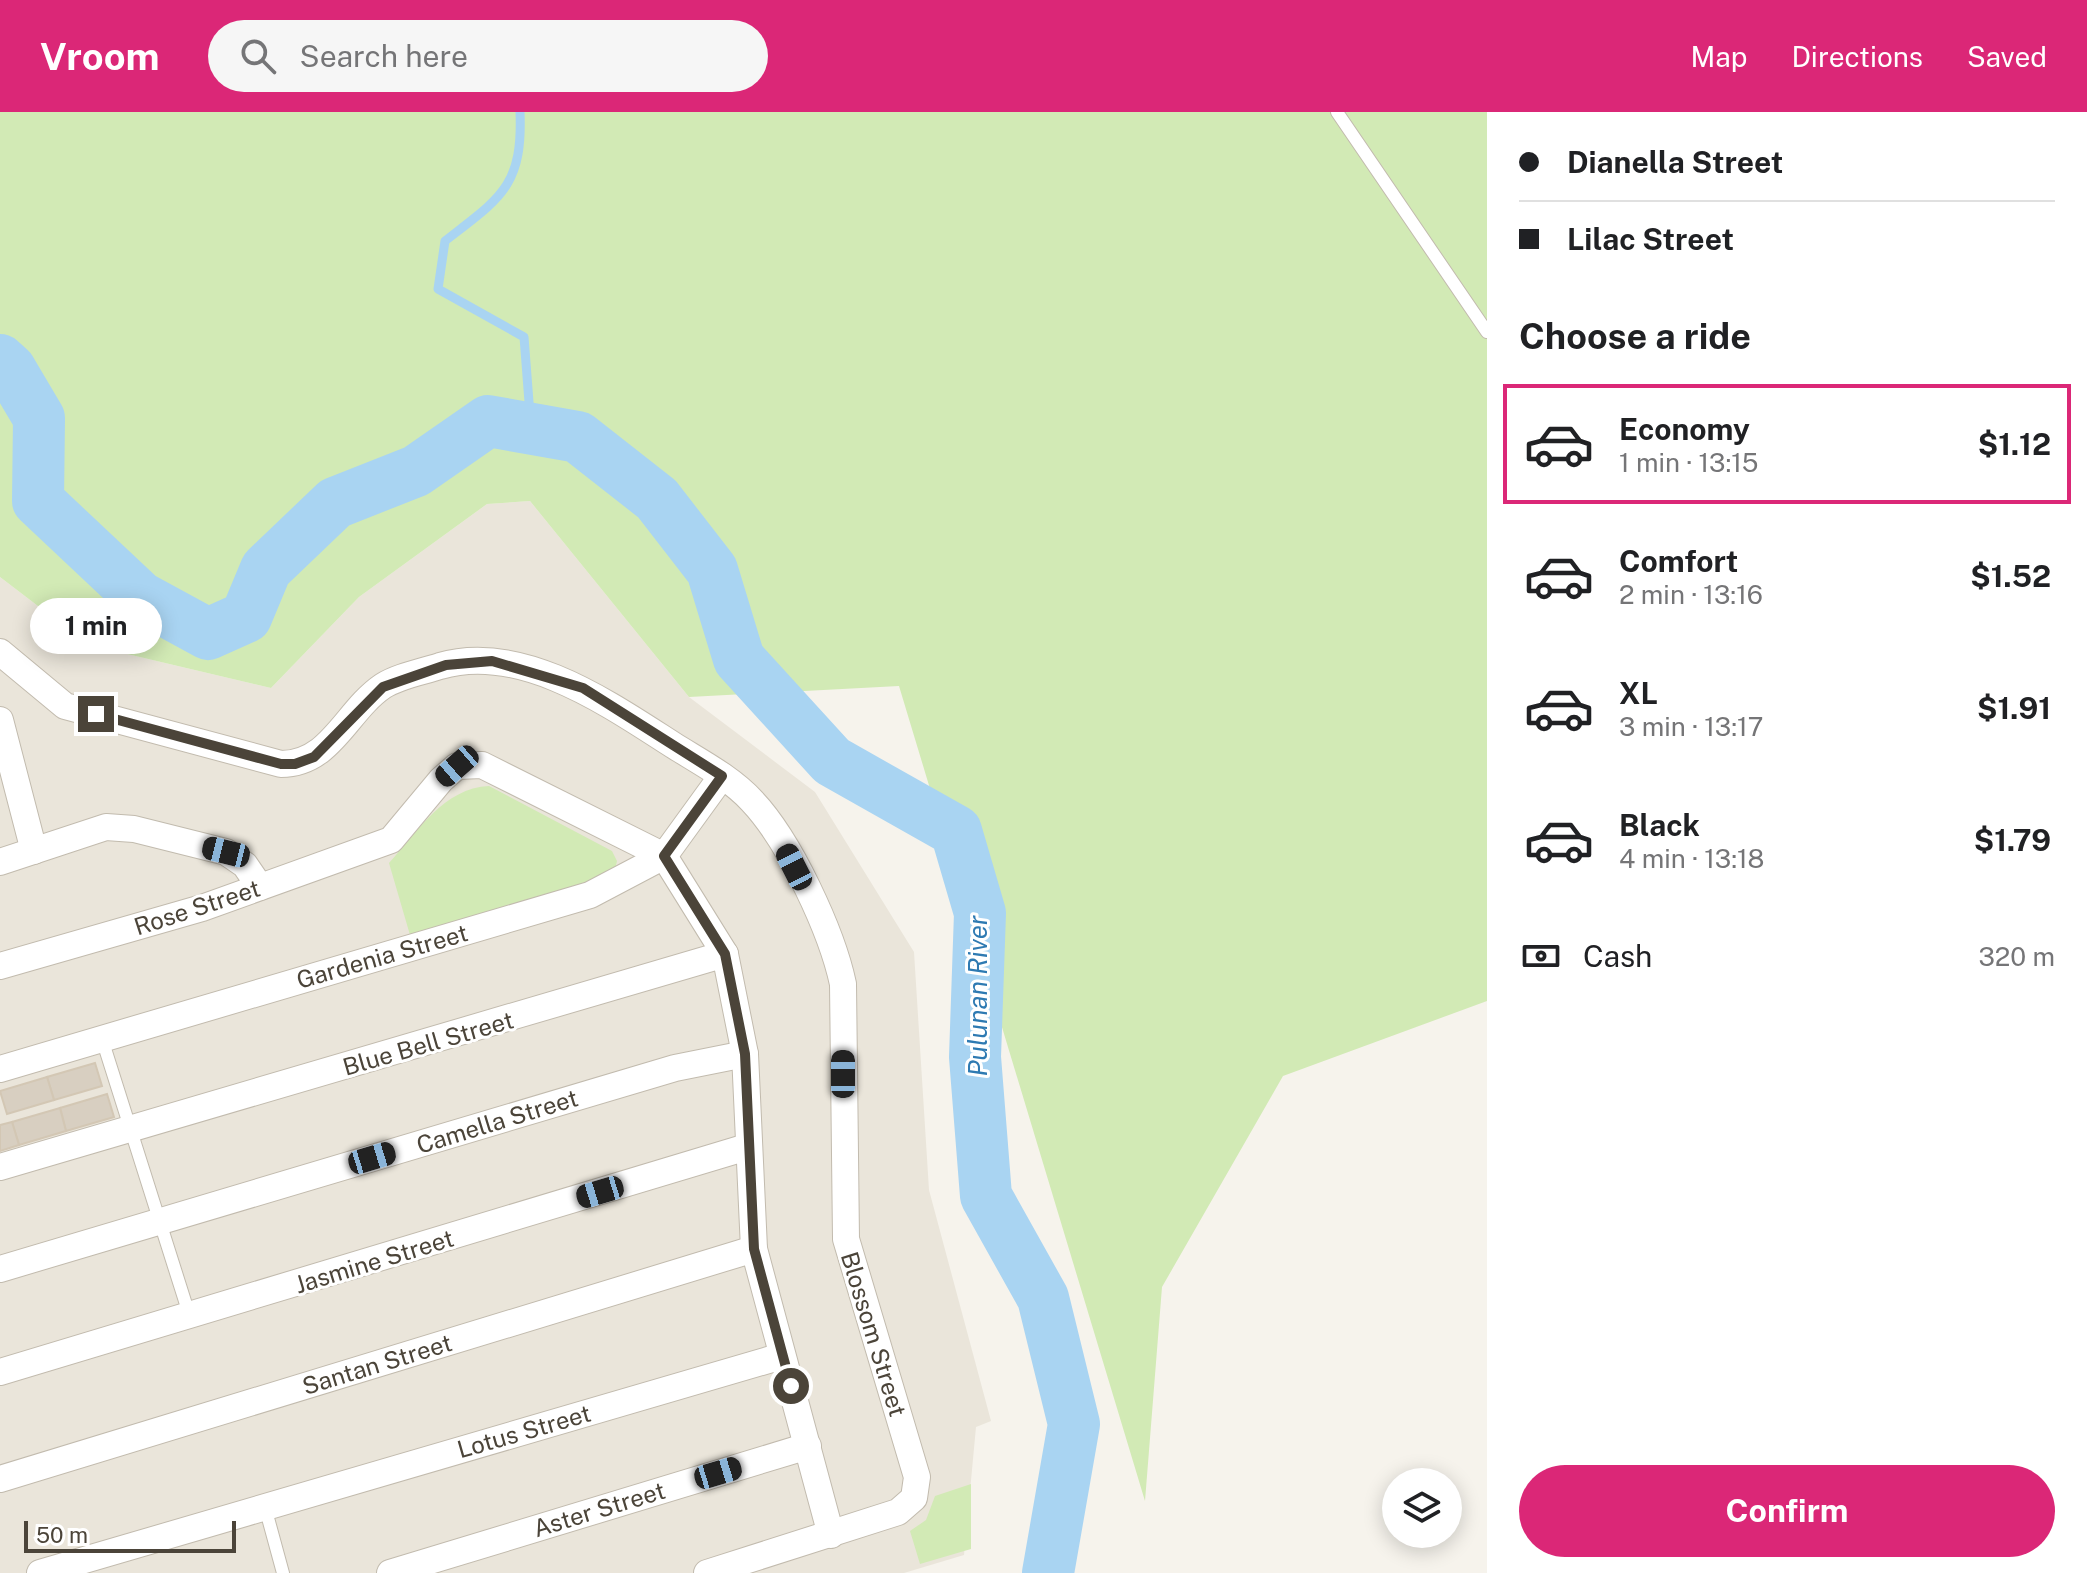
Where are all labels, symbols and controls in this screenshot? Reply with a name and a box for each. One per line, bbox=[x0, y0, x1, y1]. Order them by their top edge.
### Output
search box bbox=[208, 20, 768, 92]
text: Vroom bbox=[40, 34, 160, 79]
icon: search bbox=[236, 34, 280, 78]
text: Search here bbox=[300, 38, 468, 74]
text: Map bbox=[1691, 40, 1747, 73]
text: Directions bbox=[1791, 40, 1923, 73]
text: Saved bbox=[1967, 40, 2047, 73]
text: Dianella Street bbox=[1567, 144, 1783, 180]
text: Lilac Street bbox=[1567, 221, 1734, 257]
text: Choose a ride bbox=[1519, 315, 1751, 357]
icon: car bbox=[1523, 408, 1595, 480]
text: Economy bbox=[1619, 411, 1750, 447]
text: $1.12 bbox=[1978, 426, 2051, 462]
text: 1 min · 13:15 bbox=[1619, 447, 1759, 478]
icon: car bbox=[1523, 540, 1595, 612]
text: Comfort bbox=[1619, 543, 1738, 579]
text: $1.52 bbox=[1970, 558, 2051, 594]
text: 2 min · 13:16 bbox=[1619, 579, 1763, 610]
callout: 1 min bbox=[30, 598, 162, 654]
text: 1 min bbox=[65, 610, 127, 641]
icon: car bbox=[1523, 672, 1595, 744]
text: XL bbox=[1619, 675, 1658, 711]
text: $1.91 bbox=[1977, 690, 2051, 726]
route end bbox=[78, 696, 114, 732]
text: 3 min · 13:17 bbox=[1619, 711, 1763, 742]
car bbox=[431, 741, 483, 791]
icon: car bbox=[1523, 804, 1595, 876]
text: Black bbox=[1619, 807, 1700, 843]
text: $1.79 bbox=[1974, 822, 2051, 858]
car bbox=[200, 835, 252, 869]
car bbox=[772, 840, 816, 894]
text: 4 min · 13:18 bbox=[1619, 843, 1764, 874]
street label: Rose Street bbox=[130, 873, 264, 941]
water label: Pulunan River bbox=[962, 915, 993, 1077]
street label: Gardenia Street bbox=[293, 918, 471, 994]
icon: cash bbox=[1519, 934, 1563, 978]
text: Cash bbox=[1583, 938, 1652, 974]
text: 320 m bbox=[1978, 941, 2055, 972]
street label: Blue Bell Street bbox=[340, 1005, 516, 1081]
car bbox=[831, 1050, 855, 1098]
street label: Camella Street bbox=[413, 1083, 581, 1159]
car bbox=[346, 1140, 398, 1176]
car bbox=[574, 1174, 626, 1210]
street label: Jasmine Street bbox=[291, 1224, 457, 1298]
street label: Blossom Street bbox=[836, 1248, 912, 1420]
street label: Santan Street bbox=[299, 1328, 455, 1400]
route start bbox=[773, 1368, 809, 1404]
street label: Lotus Street bbox=[454, 1399, 594, 1463]
car bbox=[692, 1455, 744, 1491]
button: Confirm bbox=[1519, 1465, 2055, 1557]
map controls bbox=[1382, 1468, 1462, 1548]
button: layers bbox=[1382, 1468, 1462, 1548]
street label: Aster Street bbox=[530, 1476, 668, 1542]
scale bar bbox=[24, 1517, 236, 1553]
text: 50 m bbox=[36, 1522, 88, 1548]

